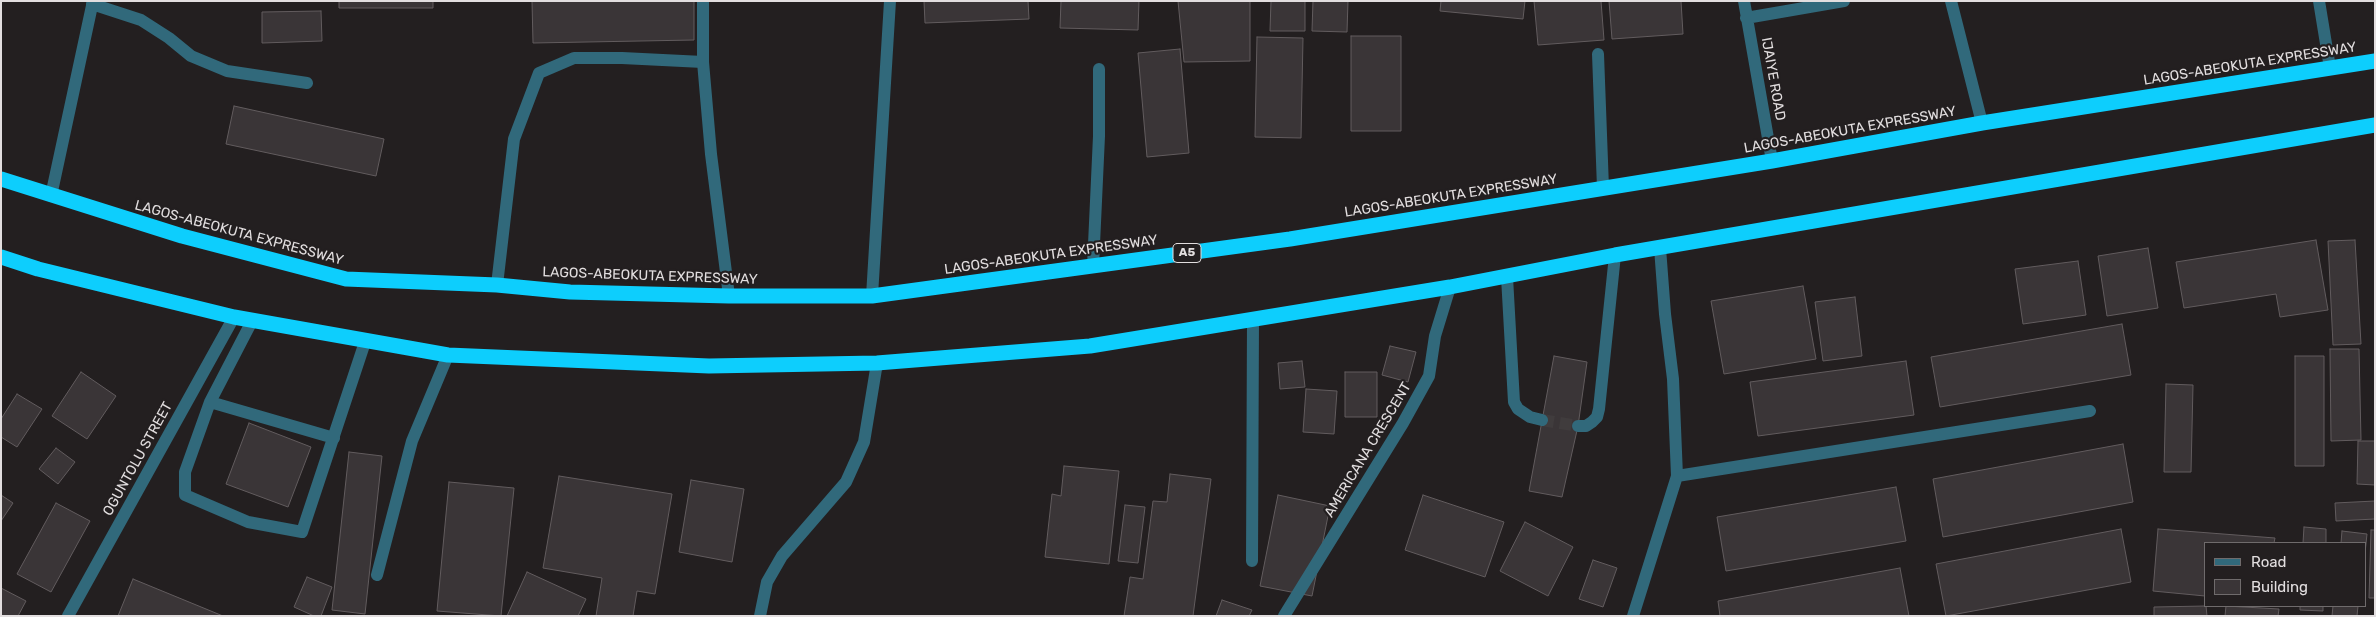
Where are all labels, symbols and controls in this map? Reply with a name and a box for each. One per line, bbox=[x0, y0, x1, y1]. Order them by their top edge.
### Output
street label: IJAIYE ROAD bbox=[1757, 36, 1789, 122]
street label: LAGOS-ABEOKUTA EXPRESSWAY bbox=[2142, 39, 2358, 89]
street label: LAGOS-ABEOKUTA EXPRESSWAY bbox=[1742, 103, 1958, 157]
street label: LAGOS-ABEOKUTA EXPRESSWAY bbox=[1343, 171, 1559, 221]
street label: LAGOS-ABEOKUTA EXPRESSWAY bbox=[133, 197, 345, 269]
street label: LAGOS-ABEOKUTA EXPRESSWAY bbox=[943, 232, 1159, 278]
road number: A5 bbox=[1173, 244, 1201, 262]
street label: LAGOS-ABEOKUTA EXPRESSWAY bbox=[542, 264, 758, 288]
street label: AMERICANA CRESCENT bbox=[1321, 379, 1415, 521]
street label: OGUNTOLU STREET bbox=[100, 399, 176, 519]
legend bbox=[2204, 542, 2366, 607]
text: Road bbox=[2251, 553, 2287, 571]
text: Building bbox=[2251, 578, 2308, 596]

